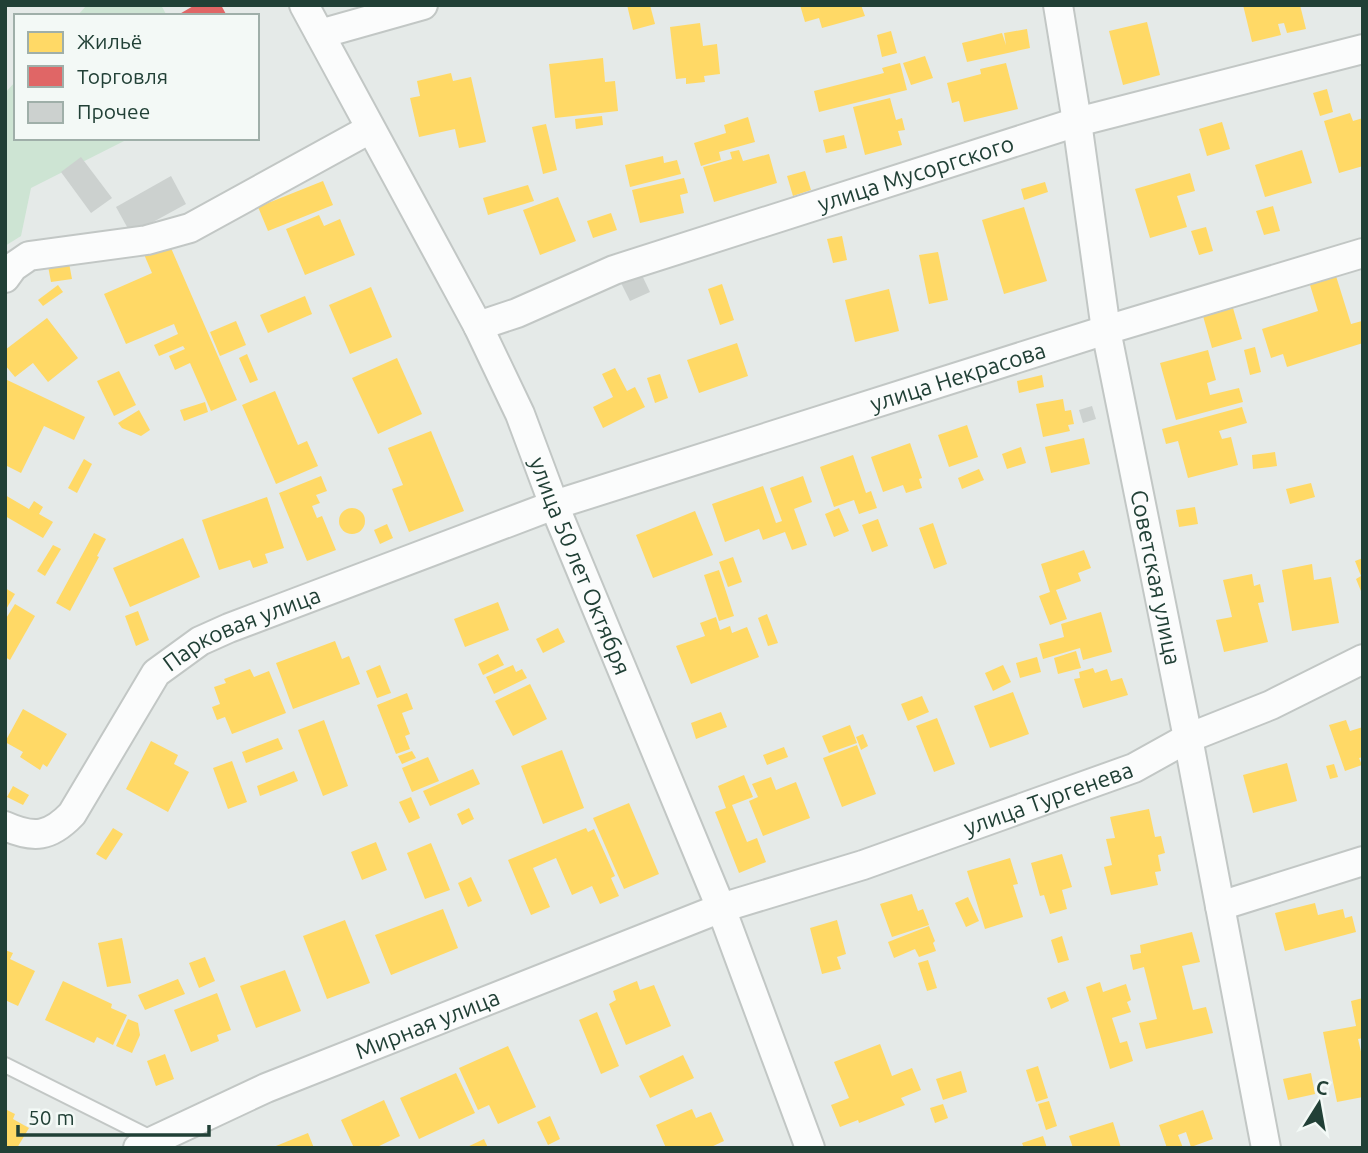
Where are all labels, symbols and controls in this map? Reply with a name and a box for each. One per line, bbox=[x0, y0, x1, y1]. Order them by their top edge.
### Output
legend bbox=[14, 14, 259, 140]
text: Жильё bbox=[77, 29, 142, 53]
text: Торговля bbox=[77, 64, 168, 88]
text: Прочее bbox=[77, 99, 150, 123]
street label: улица Мусоргского bbox=[814, 130, 1017, 216]
street label: улица Некрасова bbox=[867, 337, 1049, 416]
street label: улица 50 лет Октября bbox=[525, 453, 636, 678]
street label: Советская улица bbox=[1126, 488, 1186, 667]
street label: Парковая улица bbox=[158, 582, 324, 676]
street label: улица Тургенева bbox=[960, 756, 1136, 840]
street label: Мирная улица bbox=[352, 984, 503, 1063]
north arrow bbox=[1284, 1069, 1354, 1139]
text: С bbox=[1314, 1075, 1330, 1099]
scale bar bbox=[18, 1094, 208, 1138]
text: 50 m bbox=[28, 1105, 75, 1129]

